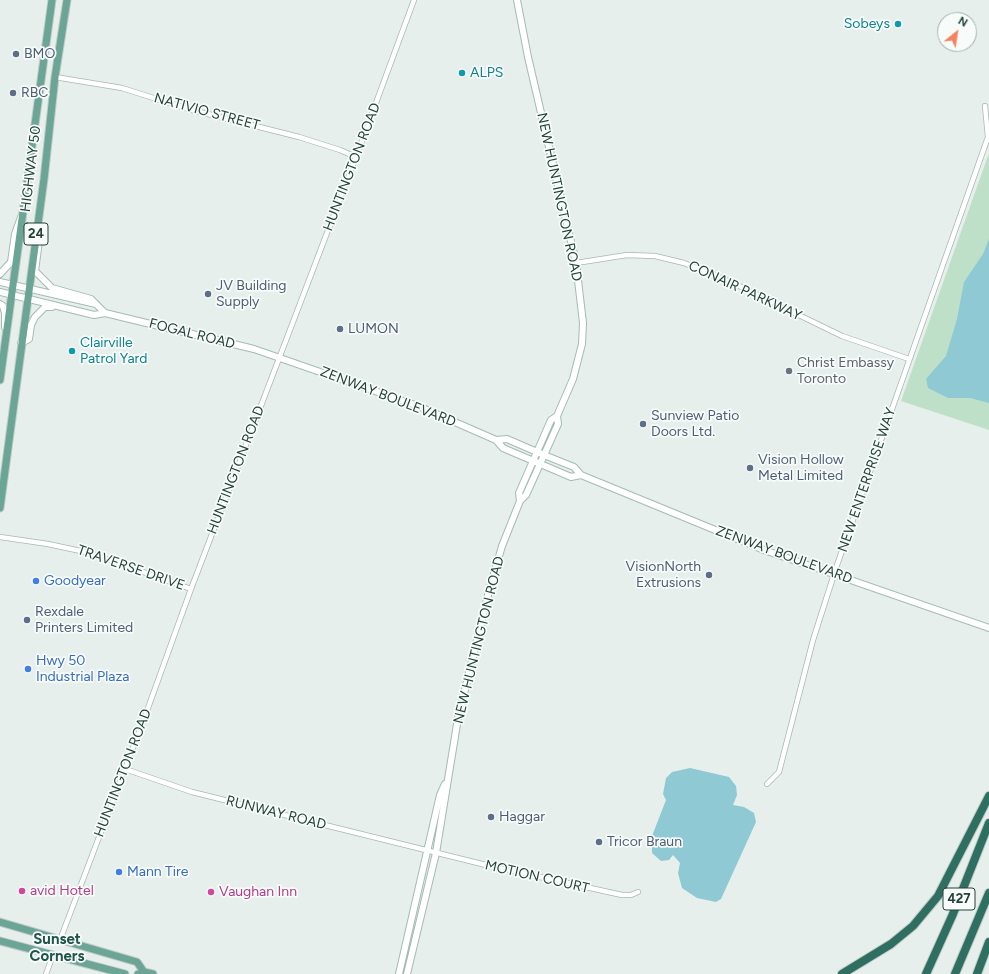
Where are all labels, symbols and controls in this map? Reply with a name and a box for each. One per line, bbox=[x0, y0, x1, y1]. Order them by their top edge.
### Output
north arrow bbox=[937, 12, 977, 52]
text: N bbox=[956, 14, 970, 30]
place label: Sobeys bbox=[844, 16, 890, 32]
marker: Sobeys bbox=[893, 19, 903, 29]
place label: BMO bbox=[24, 46, 55, 62]
marker: BMO bbox=[11, 49, 21, 59]
place label: ALPS bbox=[470, 65, 503, 81]
marker: ALPS bbox=[457, 68, 467, 78]
place label: RBC bbox=[21, 85, 48, 101]
marker: RBC bbox=[8, 88, 18, 98]
street label: NATIVIO STREET bbox=[152, 90, 262, 134]
street label: HUNTINGTON ROAD bbox=[320, 101, 384, 233]
street label: NEW HUNTINGTON ROAD bbox=[533, 111, 585, 283]
street label: HIGHWAY 50 bbox=[17, 125, 45, 213]
road number: 24 bbox=[24, 223, 48, 245]
street label: CONAIR PARKWAY bbox=[686, 257, 804, 325]
place label: JV Building Supply bbox=[216, 278, 287, 310]
marker: JV Building Supply bbox=[203, 289, 213, 299]
street label: FOGAL ROAD bbox=[147, 315, 237, 353]
place label: LUMON bbox=[348, 321, 399, 337]
marker: LUMON bbox=[335, 324, 345, 334]
place label: Clairville Patrol Yard bbox=[80, 335, 147, 368]
marker: Clairville Patrol Yard bbox=[67, 346, 77, 356]
place label: Christ Embassy Toronto bbox=[797, 355, 894, 388]
street label: ZENWAY BOULEVARD bbox=[318, 363, 458, 431]
marker: Christ Embassy Toronto bbox=[784, 366, 794, 376]
street label: HUNTINGTON ROAD bbox=[204, 404, 268, 536]
street label: NEW ENTERPRISE WAY bbox=[834, 406, 900, 554]
place label: Sunview Patio Doors Ltd. bbox=[651, 408, 739, 440]
marker: Sunview Patio Doors Ltd. bbox=[638, 419, 648, 429]
place label: Vision Hollow Metal Limited bbox=[758, 452, 844, 484]
marker: Vision Hollow Metal Limited bbox=[745, 463, 755, 473]
street label: ZENWAY BOULEVARD bbox=[713, 522, 855, 588]
street label: TRAVERSE DRIVE bbox=[75, 542, 187, 594]
street label: NEW HUNTINGTON ROAD bbox=[450, 555, 508, 725]
place label: VisionNorth Extrusions bbox=[626, 559, 701, 592]
marker: VisionNorth Extrusions bbox=[704, 570, 714, 580]
place label: Goodyear bbox=[44, 573, 106, 589]
marker: Goodyear bbox=[31, 576, 41, 586]
place label: Rexdale Printers Limited bbox=[35, 604, 133, 636]
marker: Rexdale Printers Limited bbox=[22, 615, 32, 625]
place label: Hwy 50 Industrial Plaza bbox=[36, 653, 129, 686]
marker: Hwy 50 Industrial Plaza bbox=[23, 664, 33, 674]
street label: HUNTINGTON ROAD bbox=[91, 707, 155, 839]
street label: RUNWAY ROAD bbox=[224, 792, 328, 834]
place label: Haggar bbox=[499, 809, 545, 825]
marker: Haggar bbox=[486, 812, 496, 822]
place label: Tricor Braun bbox=[607, 834, 682, 850]
marker: Tricor Braun bbox=[594, 837, 604, 847]
street label: MOTION COURT bbox=[483, 857, 591, 897]
place label: Mann Tire bbox=[127, 864, 188, 880]
marker: Mann Tire bbox=[114, 867, 124, 877]
place label: avid Hotel bbox=[30, 883, 94, 899]
place label: Vaughan Inn bbox=[219, 884, 297, 900]
marker: avid Hotel bbox=[17, 886, 27, 896]
marker: Vaughan Inn bbox=[206, 887, 216, 897]
road number: 427 bbox=[943, 888, 975, 910]
district label: Sunset Corners bbox=[30, 931, 84, 966]

